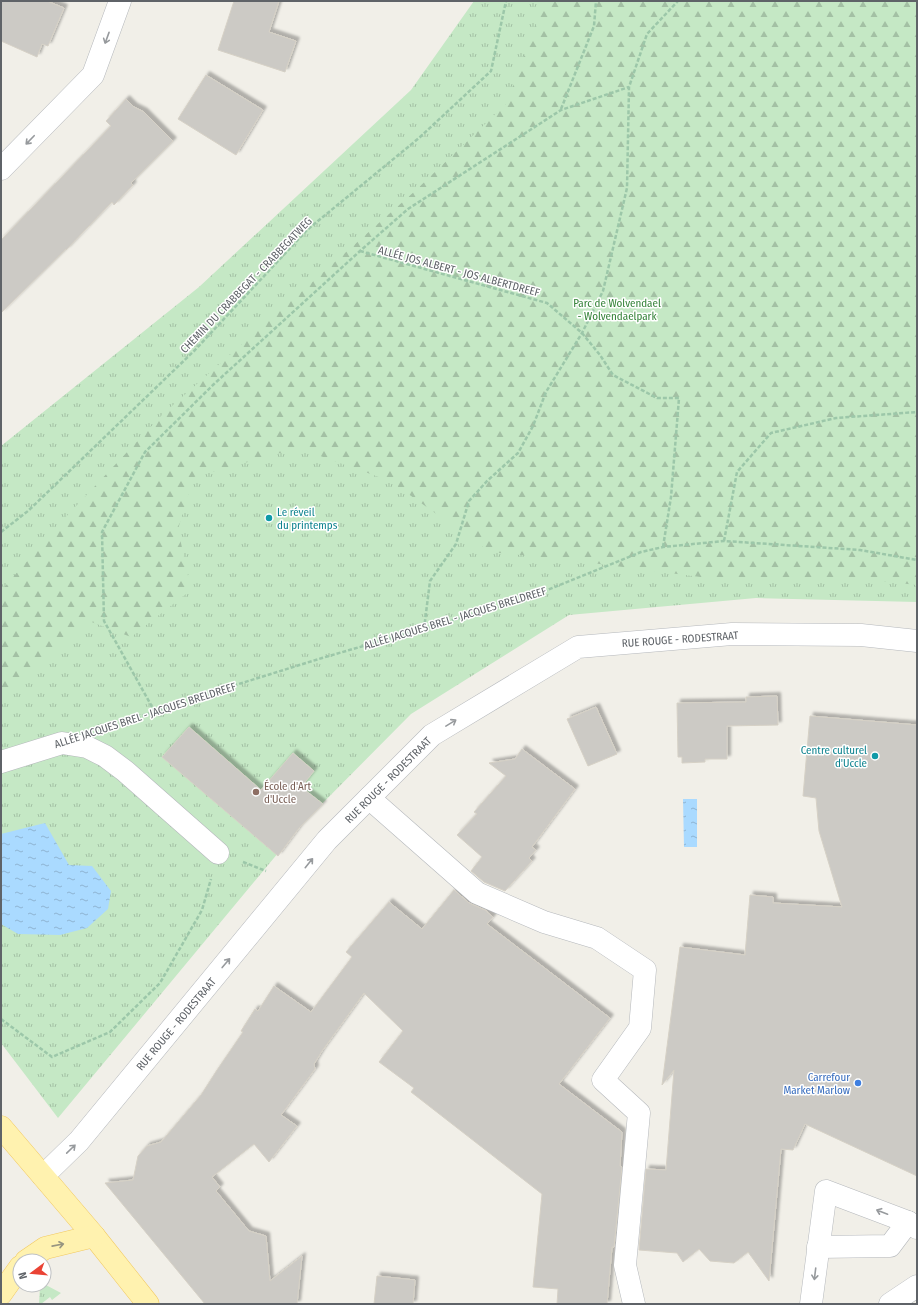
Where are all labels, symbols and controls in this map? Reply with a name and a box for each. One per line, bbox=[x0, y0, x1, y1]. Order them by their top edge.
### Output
one-way arrow bbox=[102, 31, 110, 43]
one-way arrow bbox=[25, 135, 35, 145]
street label: CHEMIN DU CRABBEGAT - CRABBEGATWEG bbox=[178, 215, 315, 356]
street label: ALLÉE JOS ALBERT - JOS ALBERTDREEF bbox=[377, 243, 541, 299]
park label: Parc de Wolvendael - Wolvendaelpark bbox=[573, 297, 661, 323]
place label: Le réveil du printemps bbox=[277, 506, 338, 532]
marker: Le réveil du printemps bbox=[264, 513, 274, 523]
street label: ALLÉE JACQUES BREL - JACQUES BRELDREEF bbox=[362, 583, 548, 653]
street label: RUE ROUGE - RODESTRAAT bbox=[621, 629, 740, 650]
street label: ALLÉE JACQUES BREL - JACQUES BRELDREEF bbox=[52, 679, 238, 751]
one-way arrow bbox=[445, 719, 457, 727]
street label: RUE ROUGE - RODESTRAAT bbox=[342, 734, 435, 826]
place label: Centre culturel d'Uccle bbox=[801, 744, 867, 770]
marker: Centre culturel d'Uccle bbox=[870, 751, 880, 761]
place label: École d'Art d'Uccle bbox=[264, 779, 312, 806]
marker: École d'Art d'Uccle bbox=[251, 787, 261, 797]
one-way arrow bbox=[304, 857, 313, 868]
one-way arrow bbox=[222, 958, 231, 968]
street label: RUE ROUGE - RODESTRAAT bbox=[134, 975, 219, 1073]
place label: Carrefour Market Marlow bbox=[783, 1071, 850, 1097]
marker: Carrefour Market Marlow bbox=[853, 1078, 863, 1088]
one-way arrow bbox=[66, 1144, 76, 1153]
one-way arrow bbox=[876, 1207, 888, 1215]
one-way arrow bbox=[51, 1241, 64, 1249]
north arrow bbox=[12, 1253, 52, 1293]
one-way arrow bbox=[811, 1267, 819, 1280]
text: N bbox=[16, 1271, 30, 1281]

